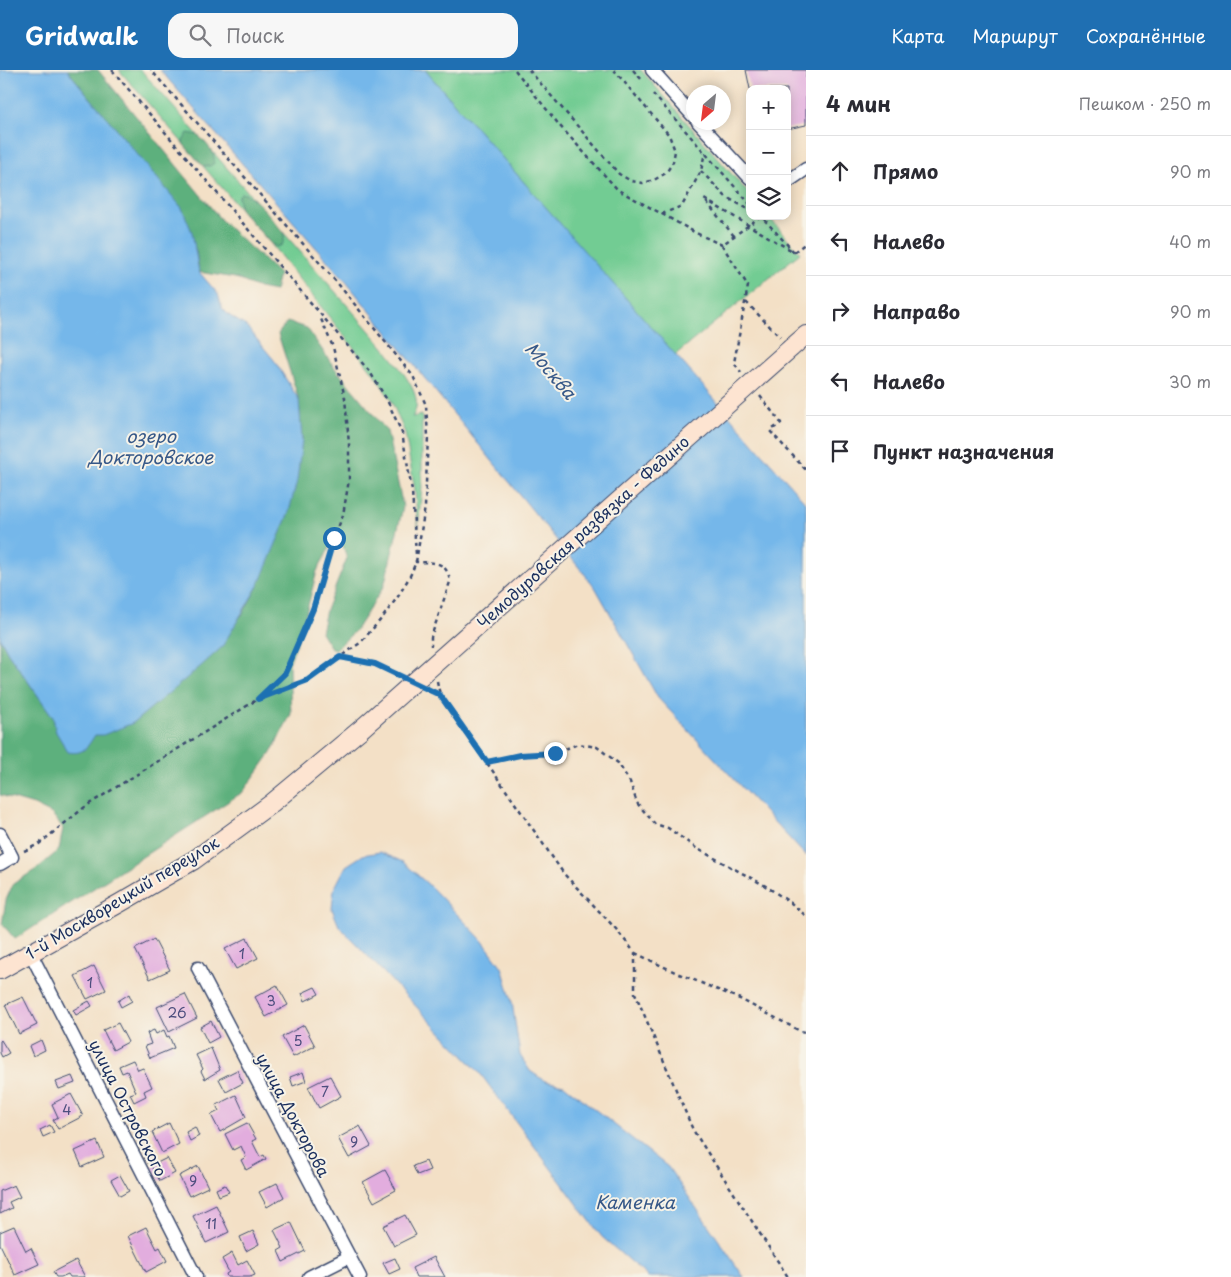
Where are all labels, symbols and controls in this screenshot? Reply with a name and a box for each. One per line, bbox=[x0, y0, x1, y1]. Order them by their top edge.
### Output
search box bbox=[168, 13, 518, 58]
text: Gridwalk bbox=[25, 17, 138, 53]
icon: search bbox=[186, 21, 214, 49]
text: Поиск bbox=[226, 21, 284, 49]
text: Карта bbox=[892, 22, 944, 49]
text: Маршрут bbox=[972, 22, 1058, 49]
text: Сохранённые bbox=[1086, 22, 1206, 49]
north arrow bbox=[686, 85, 731, 130]
map controls bbox=[746, 85, 791, 220]
button: + bbox=[746, 85, 791, 130]
text: 4 мин bbox=[826, 87, 891, 119]
text: Пешком · 250 m bbox=[1079, 91, 1211, 115]
button: − bbox=[746, 130, 791, 175]
icon: ahead bbox=[826, 157, 854, 185]
text: Прямо bbox=[873, 157, 938, 185]
text: 90 m bbox=[1170, 159, 1211, 183]
button: layers bbox=[746, 175, 791, 220]
icon: left bbox=[826, 227, 854, 255]
text: Налево bbox=[873, 227, 945, 255]
text: 40 m bbox=[1169, 229, 1211, 253]
icon: right bbox=[826, 297, 854, 325]
text: Направо bbox=[873, 297, 960, 325]
text: 90 m bbox=[1170, 299, 1211, 323]
water label: Москва bbox=[519, 336, 584, 405]
icon: left bbox=[826, 367, 854, 395]
text: Налево bbox=[873, 367, 945, 395]
text: 30 m bbox=[1169, 369, 1211, 393]
water label: озеро Докторовское bbox=[87, 422, 214, 470]
street label: Чемодуровская развязка - Федино bbox=[471, 429, 694, 633]
icon: arrive bbox=[826, 437, 854, 465]
text: Пункт назначения bbox=[873, 437, 1054, 465]
route start bbox=[323, 527, 346, 550]
route end bbox=[544, 742, 567, 765]
street label: 1-й Москворецкий переулок bbox=[20, 829, 223, 965]
house number: 1 bbox=[239, 943, 245, 964]
house number: 1 bbox=[87, 972, 93, 993]
house number: 3 bbox=[266, 990, 276, 1011]
house number: 26 bbox=[167, 1002, 187, 1023]
house number: 5 bbox=[293, 1030, 303, 1051]
street label: улица Островского bbox=[84, 1035, 174, 1180]
street label: улица Докторова bbox=[251, 1048, 337, 1181]
house number: 7 bbox=[321, 1081, 329, 1102]
house number: 4 bbox=[62, 1099, 72, 1120]
house number: 9 bbox=[350, 1131, 358, 1152]
house number: 9 bbox=[189, 1170, 197, 1191]
water label: Каменка bbox=[595, 1188, 676, 1215]
house number: 11 bbox=[205, 1213, 217, 1234]

